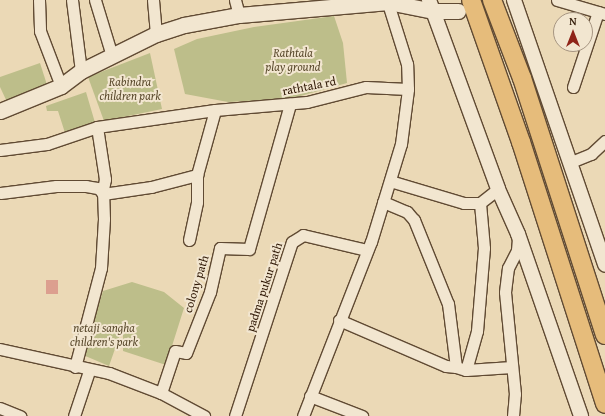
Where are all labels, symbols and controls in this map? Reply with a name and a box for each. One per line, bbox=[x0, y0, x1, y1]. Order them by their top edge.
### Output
north arrow bbox=[553, 12, 593, 52]
text: N bbox=[569, 13, 577, 29]
park label: Rathtala play ground bbox=[265, 46, 321, 74]
street label: rathtala rd bbox=[281, 74, 337, 98]
park label: Rabindra children park bbox=[99, 75, 161, 103]
street label: padma pukur path bbox=[243, 241, 285, 333]
street label: colony path bbox=[180, 253, 212, 315]
park label: netaji sangha children's park bbox=[70, 321, 138, 349]

